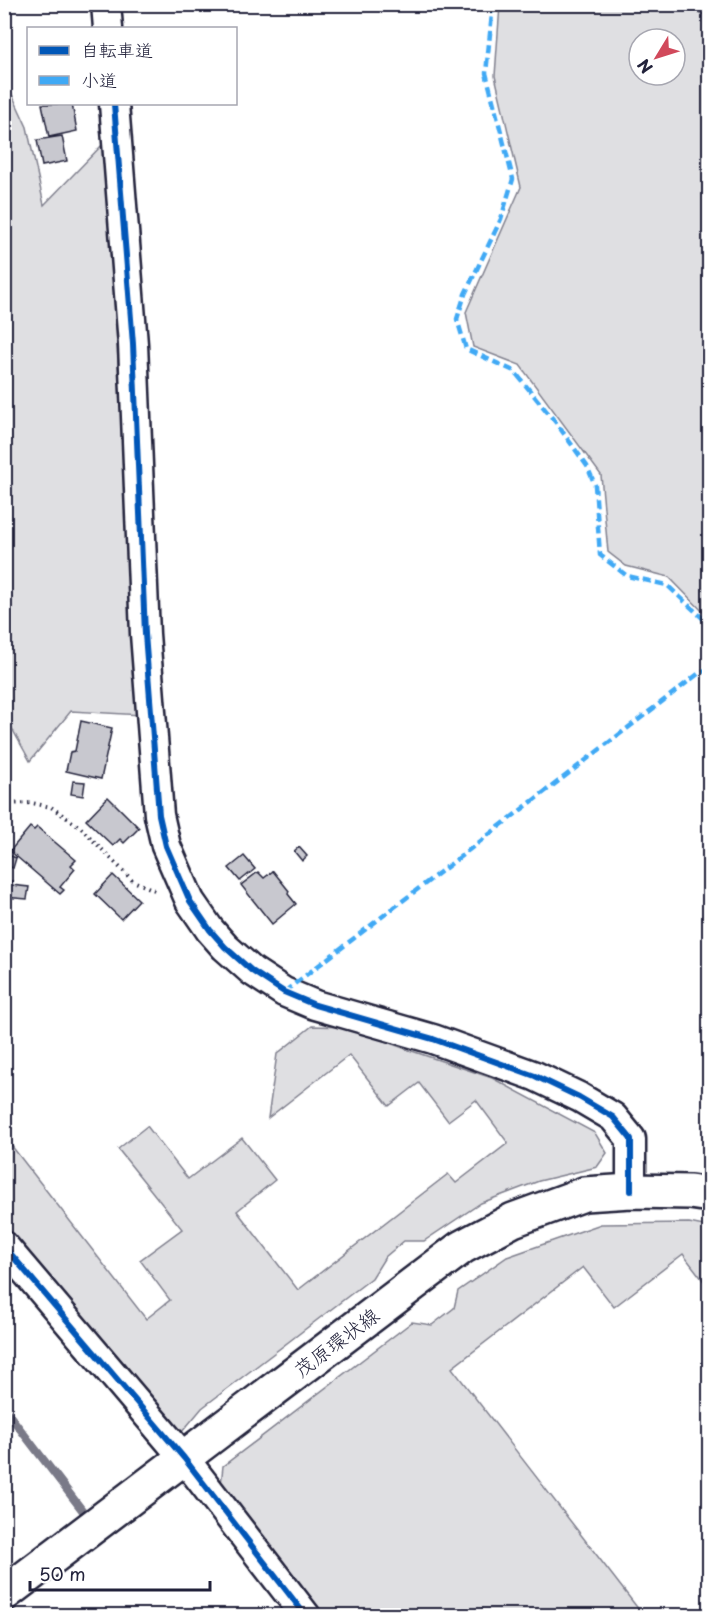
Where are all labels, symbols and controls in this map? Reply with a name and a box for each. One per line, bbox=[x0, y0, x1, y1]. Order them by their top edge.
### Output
legend bbox=[27, 27, 237, 105]
north arrow bbox=[627, 27, 687, 87]
text: 自転車道 bbox=[81, 36, 153, 63]
text: N bbox=[631, 54, 658, 79]
text: 小道 bbox=[81, 66, 117, 93]
street label: 茂原環状線 bbox=[287, 1300, 385, 1384]
scale bar bbox=[30, 1554, 210, 1592]
text: 50 m bbox=[39, 1560, 86, 1587]

